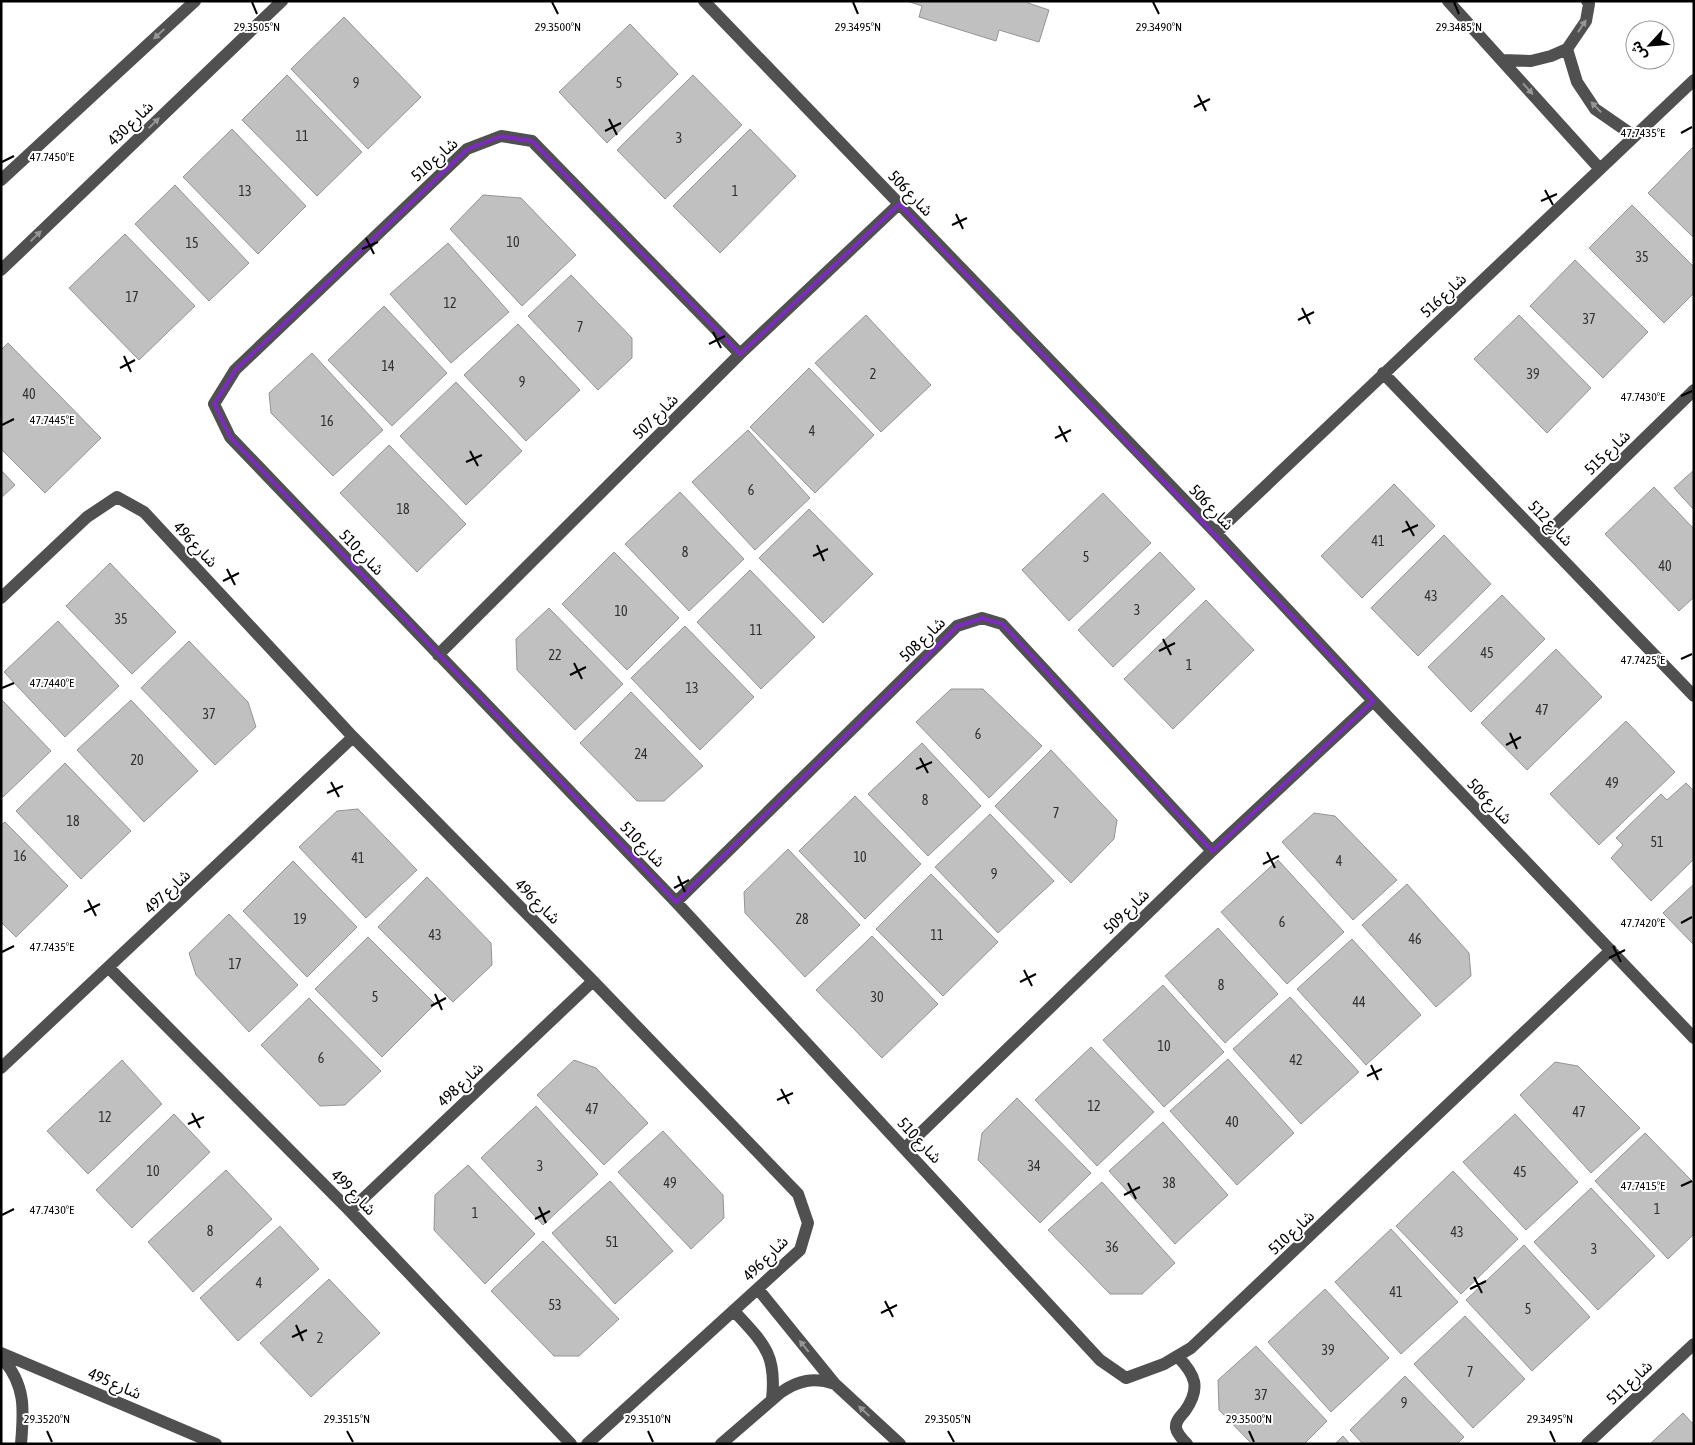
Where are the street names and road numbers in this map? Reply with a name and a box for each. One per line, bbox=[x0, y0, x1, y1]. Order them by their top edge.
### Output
street label: شارع 430 bbox=[104, 97, 159, 152]
street label: شارع 510 bbox=[407, 134, 463, 187]
street label: شارع 506 bbox=[882, 167, 937, 222]
street label: شارع 516 bbox=[1416, 269, 1472, 324]
street label: شارع 507 bbox=[629, 390, 684, 445]
street label: شارع 515 bbox=[1581, 426, 1636, 481]
street label: شارع 506 bbox=[1183, 481, 1238, 536]
street label: شارع 512 bbox=[1522, 497, 1577, 552]
street label: شارع 496 bbox=[167, 517, 222, 573]
street label: شارع 510 bbox=[333, 526, 388, 581]
street label: شارع 508 bbox=[896, 613, 951, 668]
street label: شارع 506 bbox=[1461, 775, 1516, 830]
street label: شارع 510 bbox=[614, 818, 669, 873]
street label: شارع 497 bbox=[140, 865, 196, 920]
street label: شارع 496 bbox=[509, 875, 564, 930]
street label: شارع 509 bbox=[1100, 885, 1155, 940]
street label: شارع 498 bbox=[433, 1058, 489, 1113]
street label: شارع 510 bbox=[891, 1113, 946, 1169]
street label: شارع 499 bbox=[325, 1166, 380, 1221]
street label: شارع 510 bbox=[1264, 1206, 1320, 1261]
street label: شارع 496 bbox=[739, 1232, 794, 1287]
street label: شارع 511 bbox=[1602, 1356, 1658, 1411]
street label: شارع 495 bbox=[84, 1364, 144, 1406]

